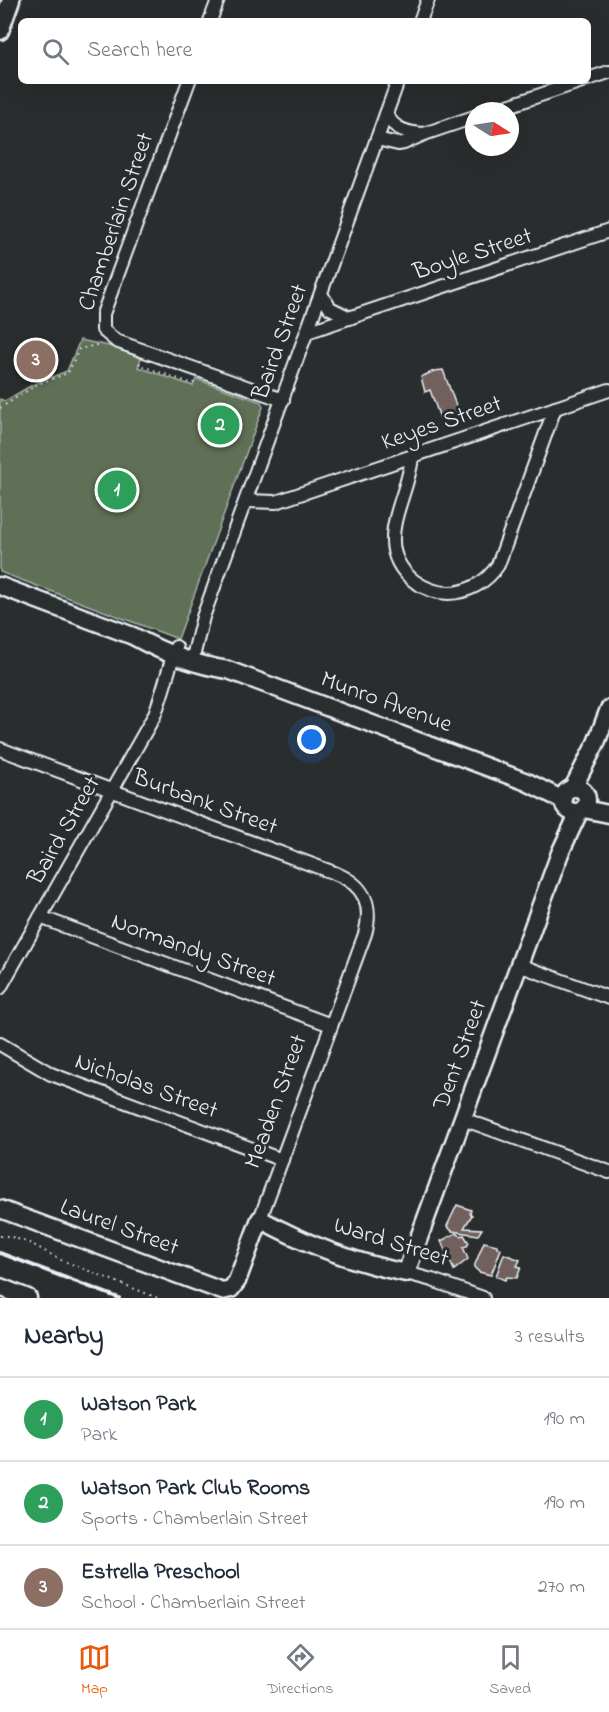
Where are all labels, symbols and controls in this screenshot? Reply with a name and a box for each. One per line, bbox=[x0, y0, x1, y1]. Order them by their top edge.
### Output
search box bbox=[18, 18, 591, 84]
icon: search bbox=[39, 35, 72, 68]
text: Search here bbox=[87, 35, 192, 67]
north arrow bbox=[465, 102, 519, 156]
street label: Chamberlain Street bbox=[70, 128, 164, 316]
street label: Boyle Street bbox=[408, 219, 537, 292]
street label: Baird Street bbox=[244, 279, 318, 406]
pin: 3 bbox=[16, 338, 56, 382]
street label: Keyes Street bbox=[377, 387, 507, 462]
pin: 2 bbox=[200, 402, 240, 448]
pin: 1 bbox=[98, 468, 136, 512]
street label: Munro Avenue bbox=[315, 663, 457, 743]
your location bbox=[297, 725, 326, 754]
street label: Burbank Street bbox=[127, 760, 282, 845]
street label: Baird Street bbox=[19, 770, 110, 893]
street label: Normandy Street bbox=[105, 905, 280, 998]
street label: Dent Street bbox=[425, 995, 497, 1116]
street label: Meaden Street bbox=[236, 1030, 318, 1174]
street label: Nicholas Street bbox=[70, 1045, 222, 1129]
street label: Laurel Street bbox=[55, 1190, 183, 1266]
street label: Ward Street bbox=[329, 1209, 453, 1277]
text: Nearby bbox=[24, 1318, 103, 1356]
text: 3 results bbox=[515, 1323, 585, 1352]
text: Watson Park bbox=[81, 1389, 196, 1421]
text: 1 bbox=[40, 1405, 47, 1434]
text: 190 m bbox=[543, 1405, 585, 1434]
text: Park bbox=[81, 1421, 117, 1450]
text: Watson Park Club Rooms bbox=[81, 1473, 310, 1505]
text: 2 bbox=[39, 1489, 48, 1518]
text: 190 m bbox=[543, 1489, 585, 1518]
text: Sports · Chamberlain Street bbox=[81, 1505, 308, 1534]
text: Estrella Preschool bbox=[81, 1557, 240, 1589]
text: 3 bbox=[39, 1573, 48, 1602]
text: 270 m bbox=[538, 1573, 585, 1602]
text: School · Chamberlain Street bbox=[81, 1589, 306, 1618]
tab: Map bbox=[78, 1641, 111, 1701]
tab: Directions bbox=[267, 1641, 333, 1701]
tab: Saved bbox=[489, 1641, 531, 1701]

